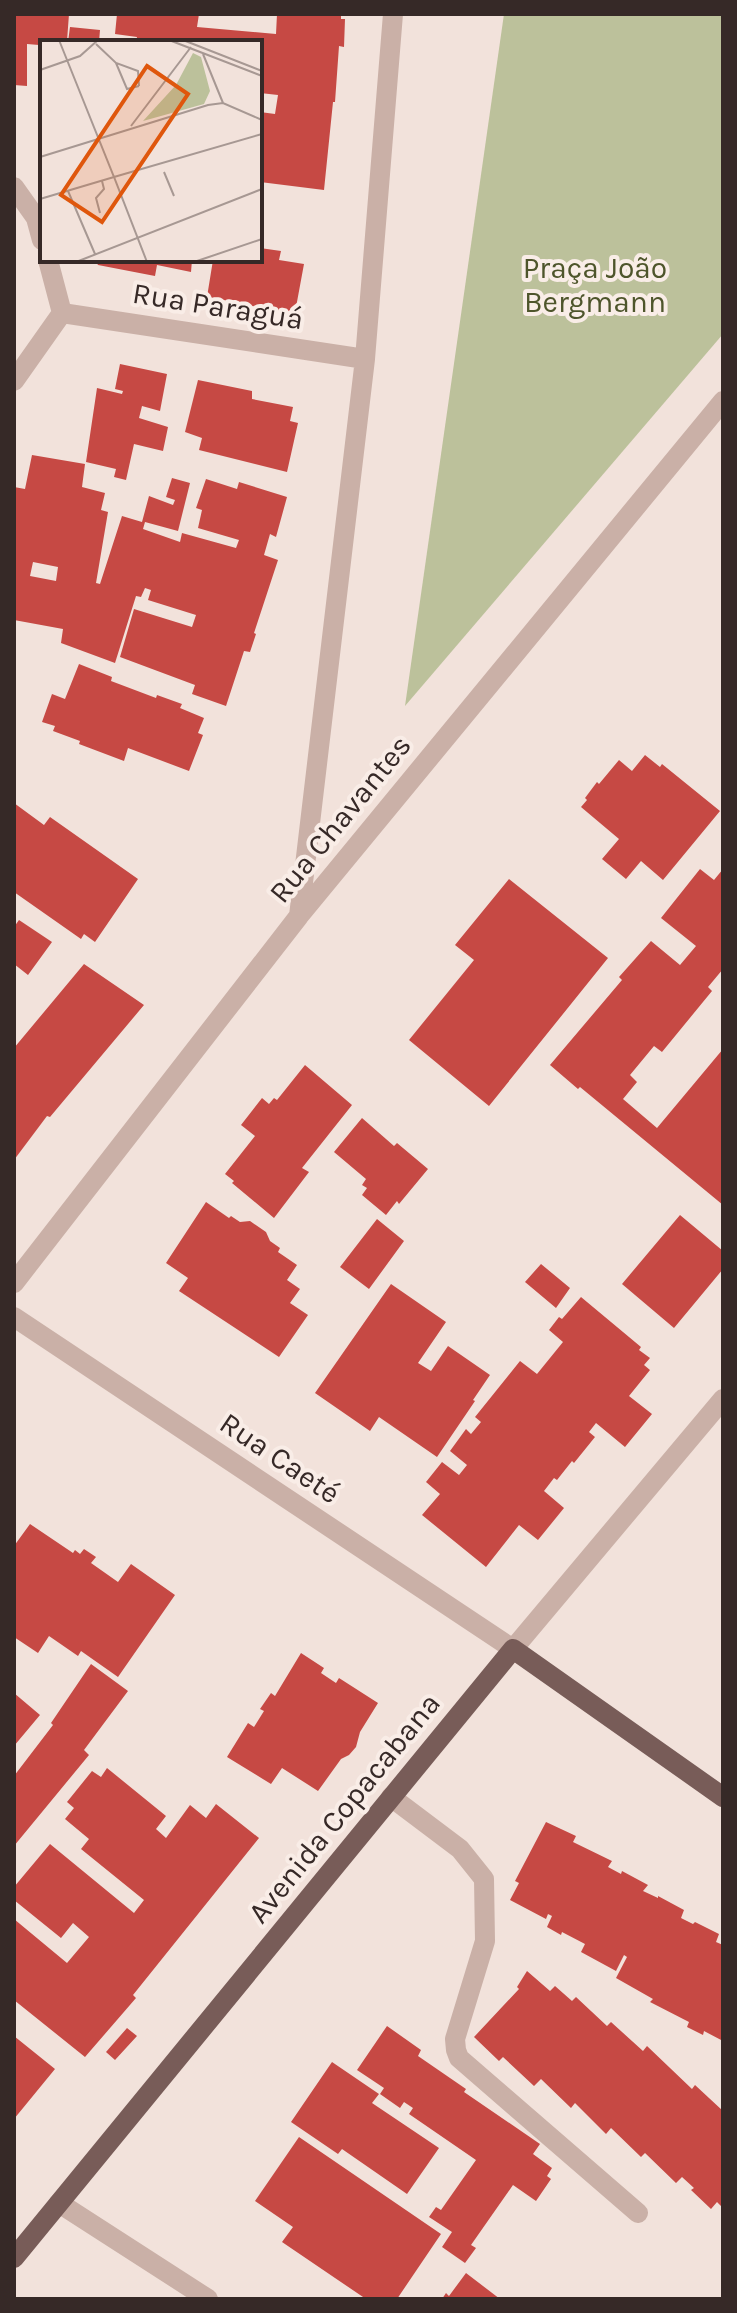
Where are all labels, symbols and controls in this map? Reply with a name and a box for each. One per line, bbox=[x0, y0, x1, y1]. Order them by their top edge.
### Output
inset map bbox=[40, 40, 262, 262]
park label: Praça João Bergmann bbox=[523, 250, 667, 320]
street label: Rua Paraguá bbox=[130, 275, 306, 337]
street label: Rua Chavantes bbox=[261, 728, 419, 910]
street label: Rua Caeté bbox=[213, 1405, 347, 1511]
street label: Avenida Copacabana bbox=[240, 1686, 448, 1930]

